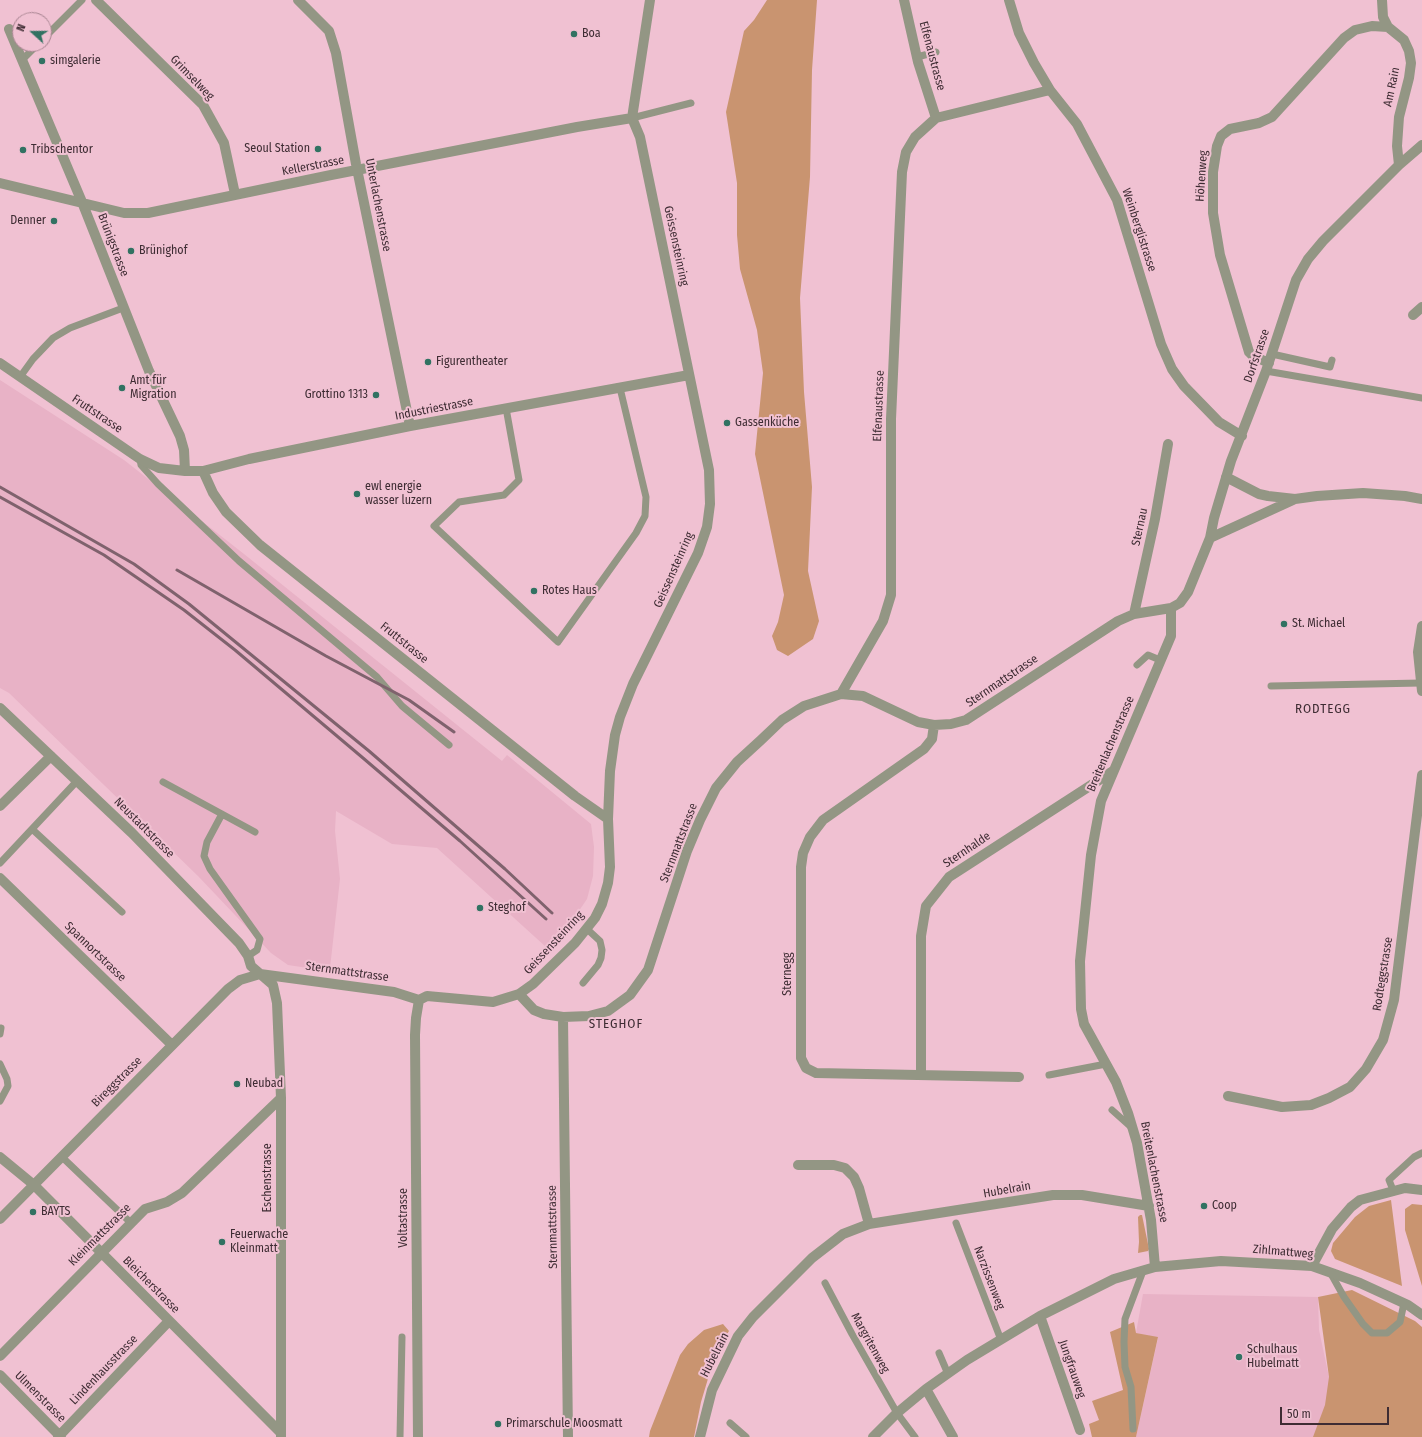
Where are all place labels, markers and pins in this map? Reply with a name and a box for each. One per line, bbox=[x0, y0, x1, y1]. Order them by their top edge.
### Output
place label: Boa bbox=[582, 27, 601, 41]
marker: Boa bbox=[569, 29, 579, 39]
place label: simgalerie bbox=[50, 54, 101, 68]
marker: simgalerie bbox=[37, 56, 47, 66]
place label: Seoul Station bbox=[244, 142, 310, 156]
place label: Tribschentor bbox=[31, 143, 93, 157]
marker: Seoul Station bbox=[313, 144, 323, 154]
marker: Tribschentor bbox=[18, 145, 28, 155]
place label: Denner bbox=[10, 214, 46, 228]
marker: Denner bbox=[49, 216, 59, 226]
place label: Brünighof bbox=[139, 244, 187, 258]
marker: Brünighof bbox=[126, 246, 136, 256]
place label: Figurentheater bbox=[436, 355, 508, 369]
marker: Figurentheater bbox=[423, 357, 433, 367]
place label: Amt für Migration bbox=[130, 374, 176, 402]
marker: Amt für Migration bbox=[117, 383, 127, 393]
place label: Grottino 1313 bbox=[305, 388, 368, 402]
marker: Grottino 1313 bbox=[371, 390, 381, 400]
place label: Gassenküche bbox=[735, 416, 799, 430]
marker: Gassenküche bbox=[722, 418, 732, 428]
place label: ewl energie wasser luzern bbox=[365, 480, 432, 508]
marker: ewl energie wasser luzern bbox=[352, 489, 362, 499]
place label: Rotes Haus bbox=[542, 584, 597, 598]
marker: Rotes Haus bbox=[529, 586, 539, 596]
place label: St. Michael bbox=[1292, 617, 1345, 631]
marker: St. Michael bbox=[1279, 619, 1289, 629]
place label: Steghof bbox=[488, 901, 526, 915]
marker: Steghof bbox=[475, 903, 485, 913]
place label: Neubad bbox=[245, 1077, 283, 1091]
marker: Neubad bbox=[232, 1079, 242, 1089]
place label: Coop bbox=[1212, 1199, 1237, 1213]
marker: Coop bbox=[1199, 1201, 1209, 1211]
place label: BAYTS bbox=[41, 1205, 70, 1219]
marker: BAYTS bbox=[28, 1207, 38, 1217]
place label: Feuerwache Kleinmatt bbox=[230, 1228, 288, 1256]
marker: Feuerwache Kleinmatt bbox=[217, 1237, 227, 1247]
place label: Schulhaus Hubelmatt bbox=[1247, 1343, 1299, 1371]
marker: Schulhaus Hubelmatt bbox=[1234, 1352, 1244, 1362]
place label: Primarschule Moosmatt bbox=[506, 1417, 622, 1431]
marker: Primarschule Moosmatt bbox=[493, 1419, 503, 1429]

